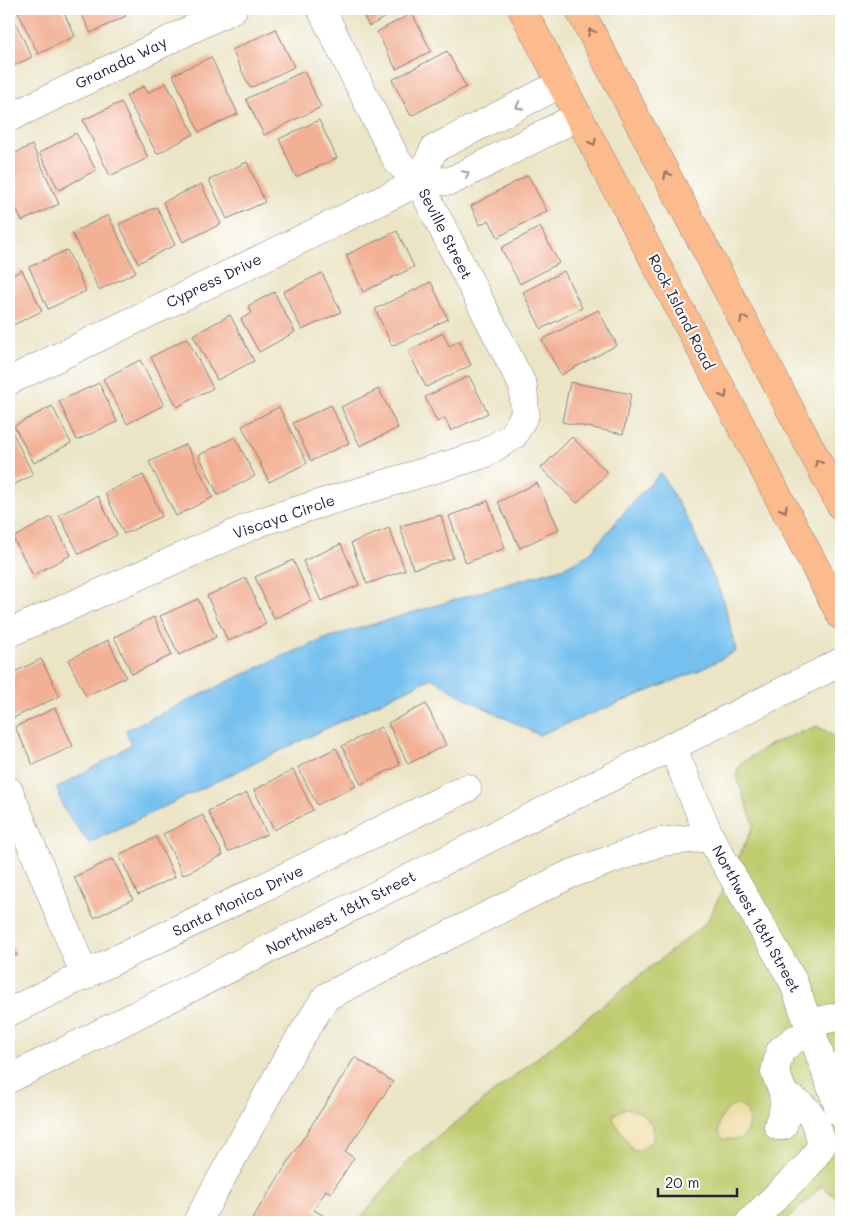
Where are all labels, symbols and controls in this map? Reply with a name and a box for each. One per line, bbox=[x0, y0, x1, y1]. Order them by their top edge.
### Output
one-way arrow bbox=[587, 28, 597, 37]
street label: Granada Way bbox=[71, 31, 170, 93]
one-way arrow bbox=[515, 100, 524, 110]
one-way arrow bbox=[587, 137, 597, 146]
one-way arrow bbox=[460, 170, 469, 180]
one-way arrow bbox=[663, 172, 673, 181]
street label: Seville Street bbox=[414, 185, 477, 282]
street label: Cypress Drive bbox=[163, 248, 265, 312]
street label: Rock Island Road bbox=[644, 250, 720, 373]
one-way arrow bbox=[739, 315, 749, 324]
one-way arrow bbox=[718, 390, 728, 399]
one-way arrow bbox=[815, 459, 825, 468]
street label: Viscaya Circle bbox=[230, 489, 337, 543]
one-way arrow bbox=[778, 503, 788, 512]
street label: Northwest 18th Street bbox=[708, 841, 806, 996]
street label: Santa Monica Drive bbox=[169, 860, 306, 940]
street label: Northwest 18th Street bbox=[262, 866, 419, 959]
scale bar bbox=[658, 1166, 736, 1198]
text: 20 m bbox=[665, 1172, 699, 1192]

